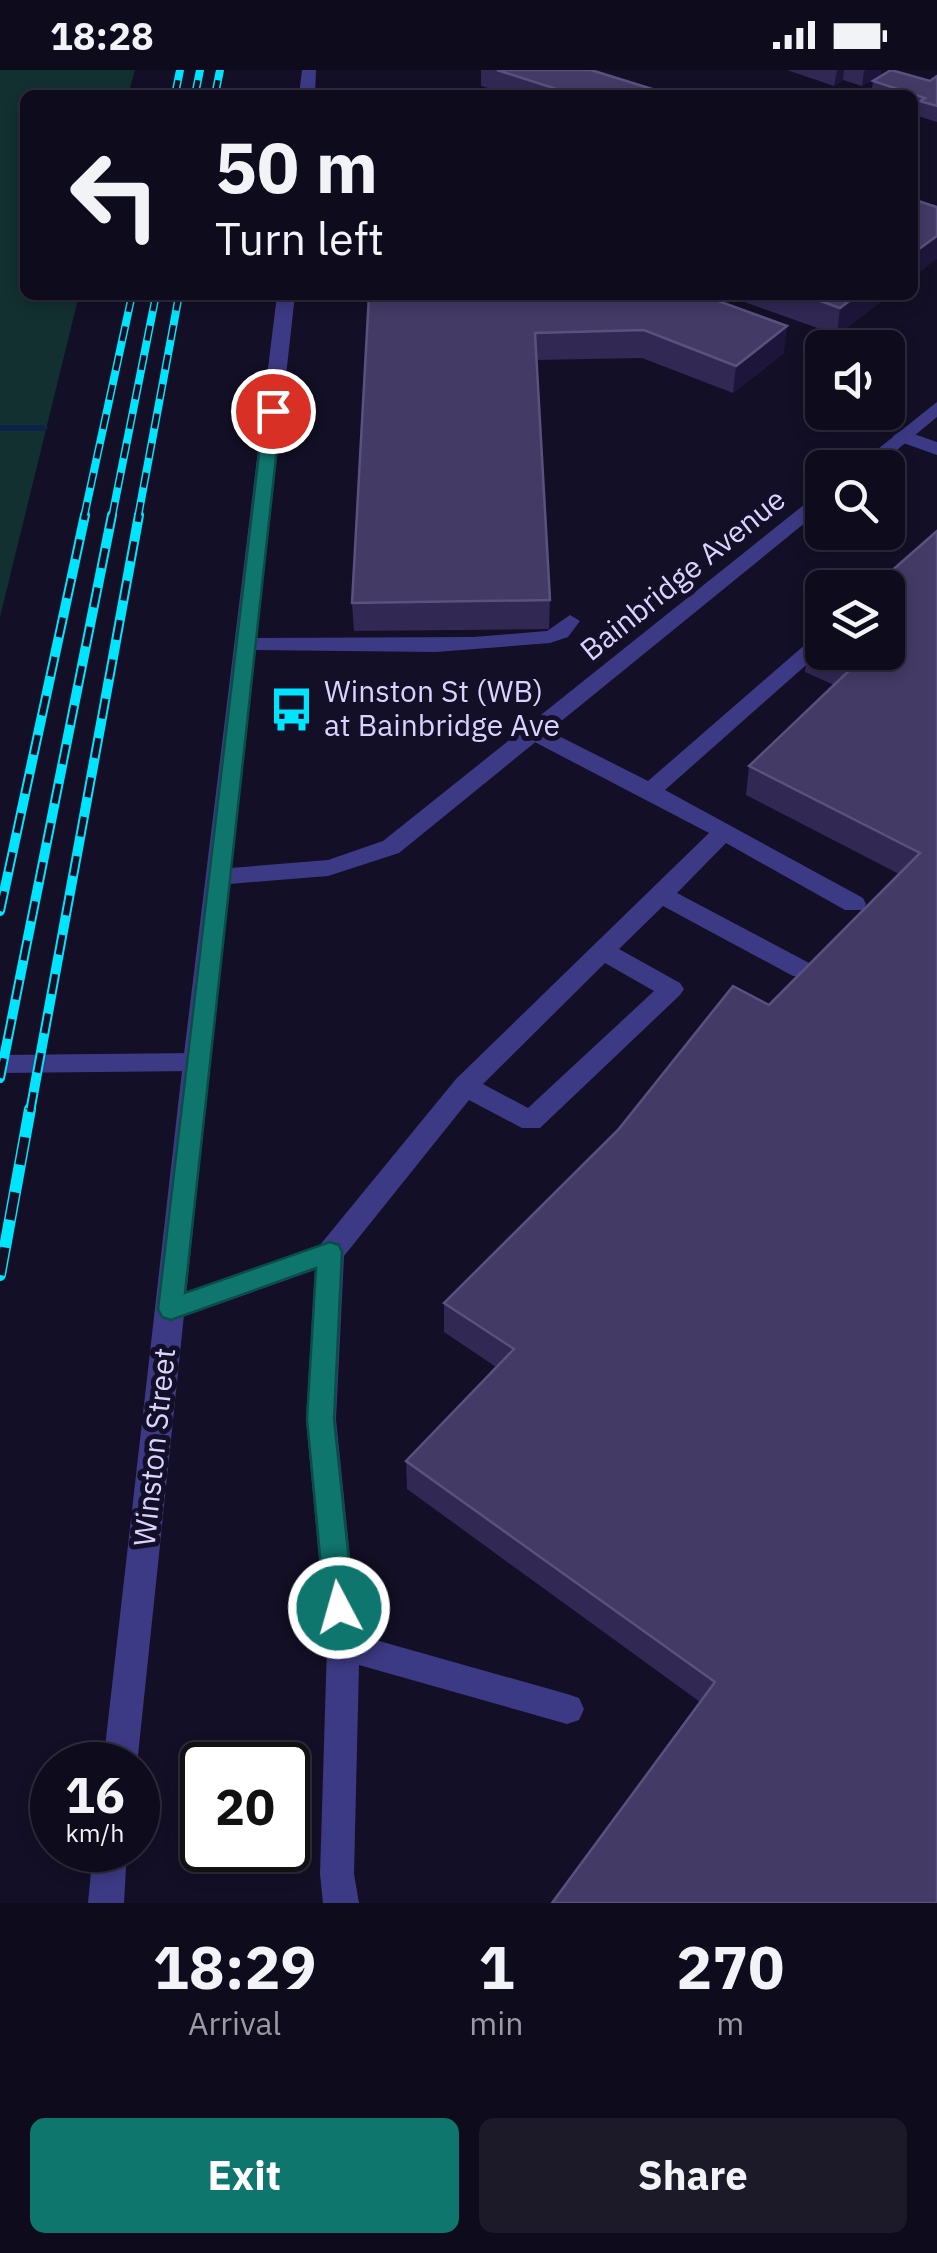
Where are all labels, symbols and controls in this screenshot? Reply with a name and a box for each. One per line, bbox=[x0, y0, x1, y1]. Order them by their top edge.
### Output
text: 18:28 bbox=[50, 11, 154, 60]
text: 50 m bbox=[215, 121, 378, 212]
icon: left bbox=[50, 130, 180, 260]
text: Turn left bbox=[215, 209, 384, 267]
map controls bbox=[805, 330, 905, 670]
button: sound bbox=[805, 330, 905, 430]
pin bbox=[231, 369, 316, 454]
icon: arrive bbox=[246, 384, 301, 439]
button: search bbox=[805, 450, 905, 550]
street label: Bainbridge Avenue bbox=[572, 479, 793, 669]
button: layers bbox=[805, 570, 905, 670]
place label: Winston St (WB) at Bainbridge Ave bbox=[324, 671, 560, 744]
bus stop icon: Winston St (WB) at Bainbridge Ave bbox=[267, 685, 315, 733]
street label: Winston Street bbox=[124, 1346, 183, 1548]
position arrow bbox=[287, 1556, 391, 1660]
speed limit sign: 20 bbox=[180, 1742, 310, 1872]
text: 16 bbox=[65, 1762, 125, 1827]
text: km/h bbox=[66, 1816, 124, 1849]
text: 18:29 bbox=[153, 1927, 317, 2006]
text: 1 bbox=[478, 1927, 514, 2006]
text: 270 bbox=[676, 1927, 784, 2006]
text: Arrival bbox=[188, 2002, 281, 2044]
text: min bbox=[469, 2002, 523, 2044]
text: m bbox=[716, 2002, 744, 2044]
button: Exit bbox=[30, 2118, 459, 2233]
button: Share bbox=[479, 2118, 907, 2233]

